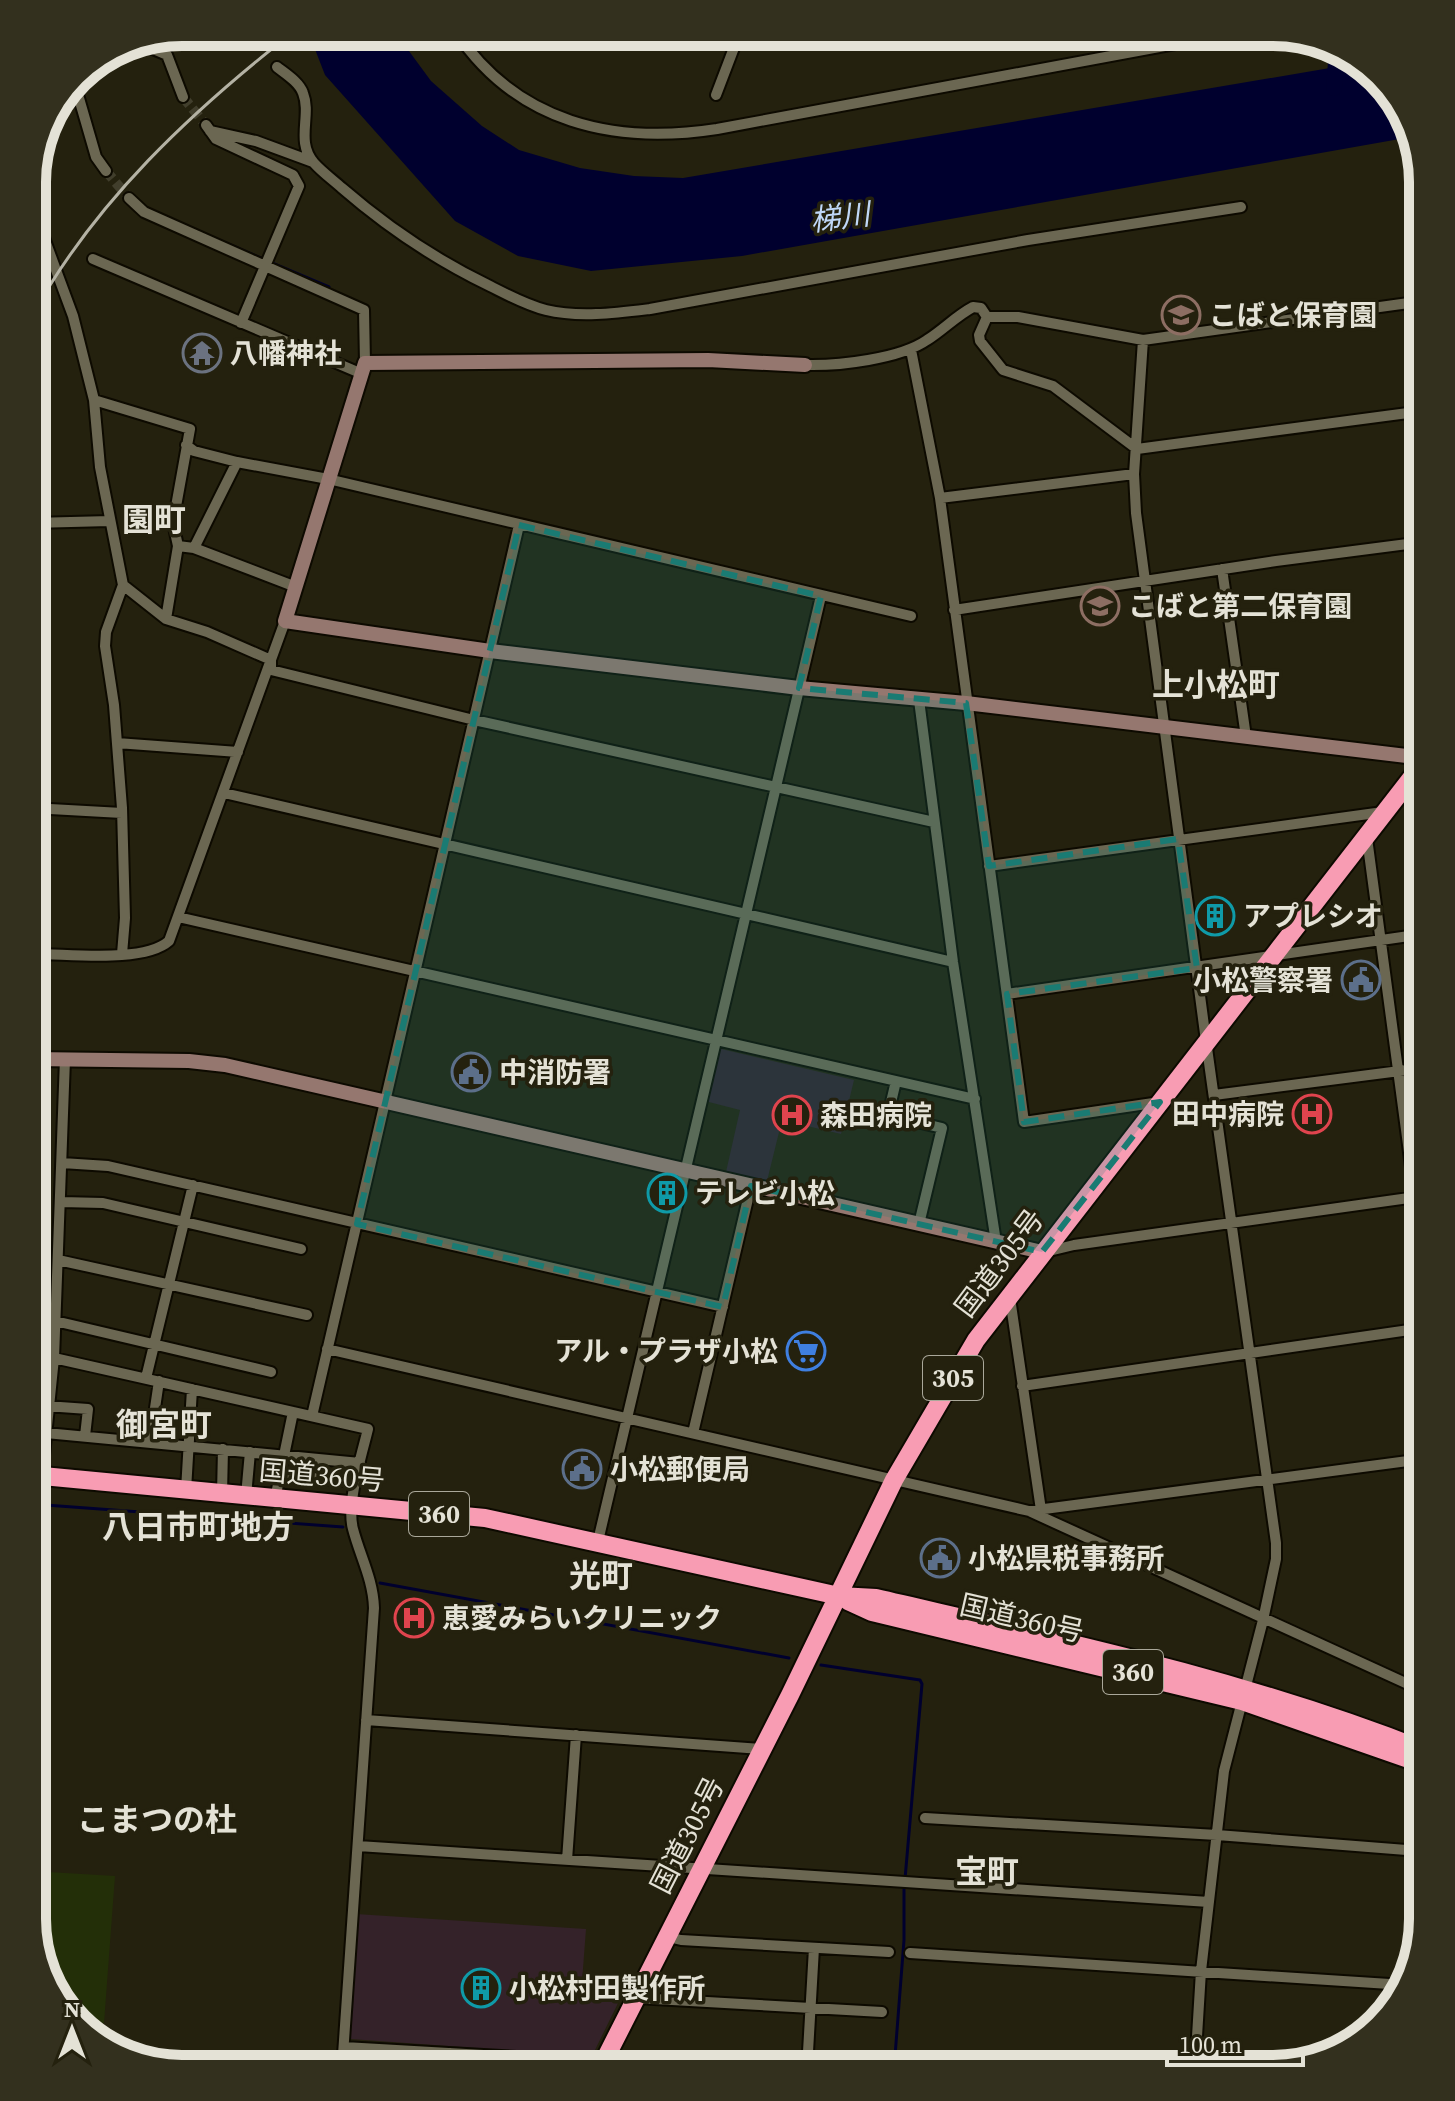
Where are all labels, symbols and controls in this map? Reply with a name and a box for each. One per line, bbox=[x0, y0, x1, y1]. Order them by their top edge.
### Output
water label: 梯川 bbox=[808, 193, 875, 241]
school or university icon: こばと保育園 bbox=[1160, 294, 1202, 336]
place label: こばと保育園 bbox=[1209, 296, 1377, 334]
temple icon: 八幡神社 bbox=[181, 332, 223, 374]
place label: 八幡神社 bbox=[230, 334, 342, 372]
district label: 園町 bbox=[122, 498, 186, 542]
school or university icon: こばと第二保育園 bbox=[1079, 585, 1121, 627]
place label: こばと第二保育園 bbox=[1128, 587, 1352, 625]
district label: 上小松町 bbox=[1152, 663, 1280, 707]
building icon: アプレシオ bbox=[1194, 895, 1236, 937]
place label: アプレシオ bbox=[1243, 897, 1383, 935]
public building icon: 小松警察署 bbox=[1340, 959, 1382, 1001]
place label: 小松警察署 bbox=[1193, 961, 1333, 999]
public building icon: 中消防署 bbox=[450, 1051, 492, 1093]
place label: 中消防署 bbox=[499, 1053, 611, 1091]
hospital icon: 田中病院 bbox=[1291, 1093, 1333, 1135]
hospital icon: 森田病院 bbox=[771, 1094, 813, 1136]
place label: 田中病院 bbox=[1172, 1095, 1284, 1133]
place label: 森田病院 bbox=[820, 1096, 932, 1134]
building icon: テレビ小松 bbox=[646, 1172, 688, 1214]
place label: テレビ小松 bbox=[695, 1174, 835, 1212]
street label: 国道305号 bbox=[946, 1201, 1052, 1325]
supermarket icon: アル・プラザ小松 bbox=[785, 1330, 827, 1372]
place label: アル・プラザ小松 bbox=[554, 1332, 778, 1370]
road number: 305 bbox=[923, 1356, 983, 1400]
district label: 御宮町 bbox=[116, 1403, 212, 1447]
public building icon: 小松郵便局 bbox=[561, 1448, 603, 1490]
place label: 小松郵便局 bbox=[610, 1450, 750, 1488]
street label: 国道360号 bbox=[258, 1451, 386, 1499]
road number: 360 bbox=[409, 1492, 469, 1536]
district label: 八日市町地方 bbox=[102, 1505, 294, 1549]
public building icon: 小松県税事務所 bbox=[919, 1537, 961, 1579]
place label: 小松県税事務所 bbox=[968, 1539, 1164, 1577]
district label: 光町 bbox=[569, 1554, 633, 1598]
street label: 国道360号 bbox=[956, 1585, 1088, 1651]
hospital icon: 恵愛みらいクリニック bbox=[393, 1597, 435, 1639]
place label: 恵愛みらいクリニック bbox=[442, 1599, 722, 1637]
road number: 360 bbox=[1103, 1650, 1163, 1694]
street label: 国道305号 bbox=[641, 1770, 733, 1900]
district label: こまつの杜 bbox=[77, 1798, 237, 1842]
district label: 宝町 bbox=[955, 1850, 1019, 1894]
building icon: 小松村田製作所 bbox=[460, 1967, 502, 2009]
place label: 小松村田製作所 bbox=[509, 1969, 705, 2007]
north arrow bbox=[32, 1989, 112, 2069]
text: N bbox=[64, 1994, 80, 2024]
scale bar bbox=[1167, 2017, 1303, 2067]
text: 100 m bbox=[1179, 2028, 1242, 2061]

